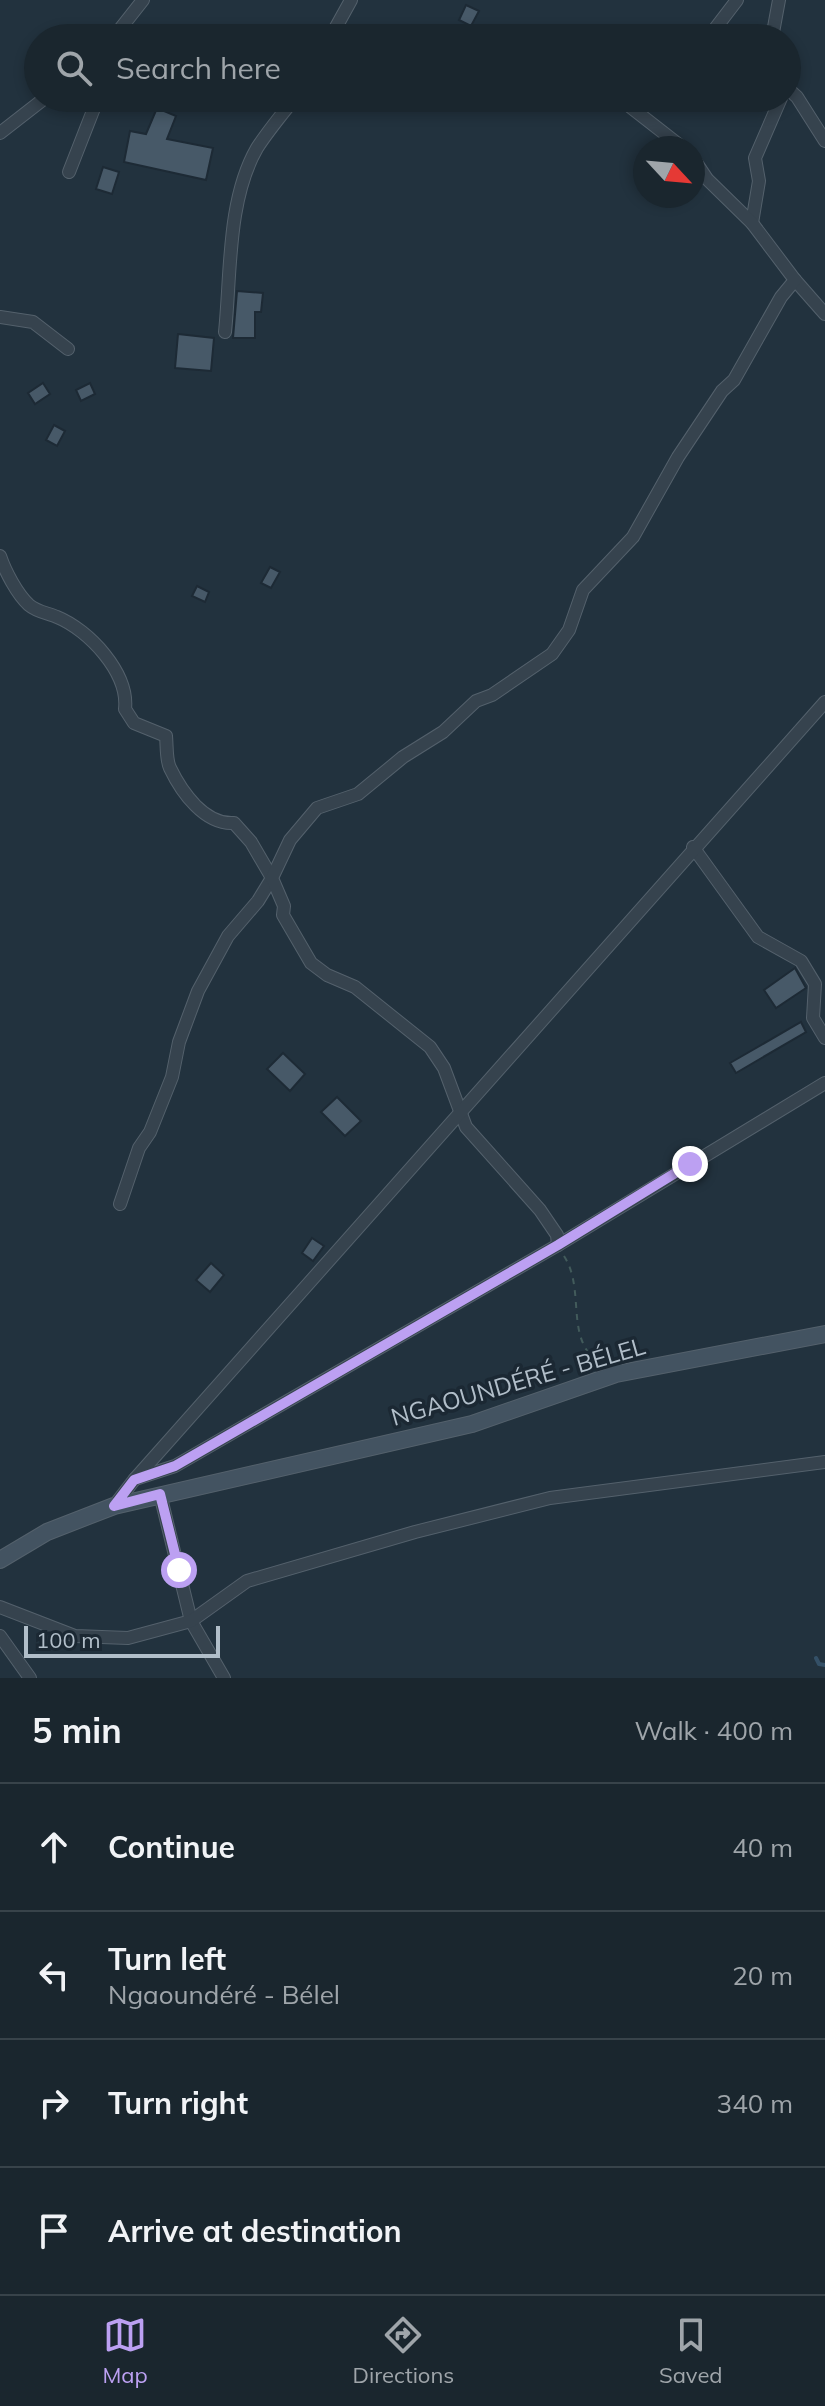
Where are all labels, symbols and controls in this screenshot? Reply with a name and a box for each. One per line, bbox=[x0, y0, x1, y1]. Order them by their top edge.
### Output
search box bbox=[24, 24, 801, 112]
icon: search bbox=[52, 46, 96, 90]
text: Search here bbox=[116, 49, 281, 87]
north arrow bbox=[633, 136, 705, 208]
route end bbox=[672, 1146, 708, 1182]
street label: NGAOUNDÉRÉ - BÉLEL bbox=[387, 1330, 649, 1432]
route start bbox=[161, 1552, 197, 1588]
scale bar bbox=[24, 1622, 220, 1658]
text: 100 m bbox=[36, 1626, 101, 1654]
text: 5 min bbox=[32, 1709, 122, 1752]
text: Walk · 400 m bbox=[634, 1714, 793, 1747]
icon: ahead bbox=[32, 1825, 76, 1869]
text: Continue bbox=[108, 1828, 235, 1866]
text: 40 m bbox=[732, 1831, 793, 1864]
text: Turn left bbox=[108, 1940, 226, 1978]
icon: left bbox=[32, 1953, 76, 1997]
text: 20 m bbox=[732, 1959, 793, 1992]
text: Ngaoundéré - Bélel bbox=[108, 1978, 340, 2011]
icon: right bbox=[32, 2081, 76, 2125]
text: Turn right bbox=[108, 2084, 248, 2122]
text: 340 m bbox=[717, 2087, 793, 2120]
icon: arrive bbox=[32, 2209, 76, 2253]
text: Arrive at destination bbox=[108, 2212, 402, 2250]
tab: Map bbox=[102, 2313, 148, 2389]
tab: Directions bbox=[353, 2313, 454, 2389]
tab: Saved bbox=[659, 2313, 723, 2389]

